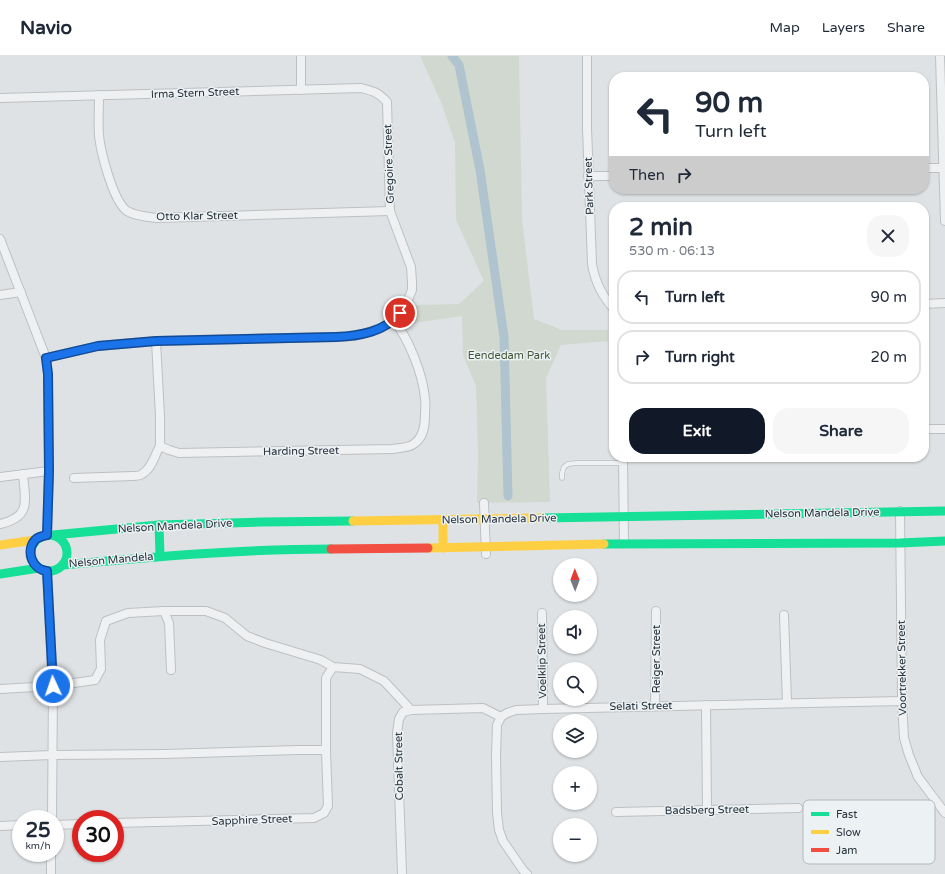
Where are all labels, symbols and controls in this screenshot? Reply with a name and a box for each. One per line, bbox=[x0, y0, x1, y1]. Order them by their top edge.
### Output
text: Navio bbox=[20, 17, 72, 39]
text: Map bbox=[770, 19, 800, 36]
text: Layers bbox=[822, 19, 865, 36]
text: Share bbox=[887, 19, 925, 36]
street label: Irma Stern Street bbox=[151, 85, 239, 101]
text: 90 m bbox=[695, 86, 763, 120]
icon: left bbox=[629, 88, 681, 140]
text: Turn left bbox=[695, 120, 767, 142]
street label: Gregoire Street bbox=[381, 124, 397, 204]
street label: Park Street bbox=[581, 157, 597, 215]
icon: right bbox=[673, 164, 695, 186]
text: Then bbox=[629, 166, 665, 184]
street label: Otto Klar Street bbox=[156, 209, 238, 223]
text: 2 min bbox=[629, 213, 693, 242]
button: close bbox=[867, 215, 909, 257]
text: 530 m · 06:13 bbox=[629, 243, 715, 259]
icon: left bbox=[631, 286, 653, 308]
text: Turn left bbox=[665, 288, 725, 306]
text: 90 m bbox=[870, 288, 907, 306]
pin bbox=[383, 296, 417, 330]
icon: arrive bbox=[389, 302, 411, 324]
icon: right bbox=[631, 346, 653, 368]
text: Turn right bbox=[665, 348, 735, 366]
text: 20 m bbox=[870, 348, 907, 366]
park label: Eendedam Park bbox=[468, 349, 550, 362]
button: Exit bbox=[629, 408, 765, 454]
button: Share bbox=[773, 408, 909, 454]
street label: Harding Street bbox=[263, 444, 339, 458]
street label: Nelson Mandela Drive bbox=[765, 505, 879, 521]
street label: Nelson Mandela Drive bbox=[442, 511, 556, 527]
street label: Nelson Mandela Drive bbox=[117, 517, 233, 535]
street label: Nelson Mandela bbox=[68, 550, 154, 570]
north arrow bbox=[553, 558, 597, 602]
map controls bbox=[553, 558, 597, 862]
button: sound bbox=[553, 610, 597, 654]
street label: Voortrekker Street bbox=[895, 620, 909, 716]
street label: Voelklip Street bbox=[535, 623, 549, 699]
street label: Reiger Street bbox=[650, 625, 663, 693]
button: search bbox=[553, 662, 597, 706]
position arrow bbox=[32, 665, 74, 707]
street label: Selati Street bbox=[609, 699, 673, 713]
button: layers bbox=[553, 714, 597, 758]
street label: Cobalt Street bbox=[392, 732, 406, 800]
button: + bbox=[553, 766, 597, 810]
legend bbox=[803, 800, 935, 864]
street label: Badsberg Street bbox=[665, 803, 749, 817]
text: Fast bbox=[836, 808, 857, 821]
speed limit sign: 30 bbox=[72, 810, 124, 862]
street label: Sapphire Street bbox=[211, 812, 293, 828]
button: − bbox=[553, 818, 597, 862]
text: 25 bbox=[25, 819, 51, 843]
text: Slow bbox=[836, 826, 861, 839]
text: km/h bbox=[25, 840, 51, 852]
text: Jam bbox=[836, 844, 857, 857]

